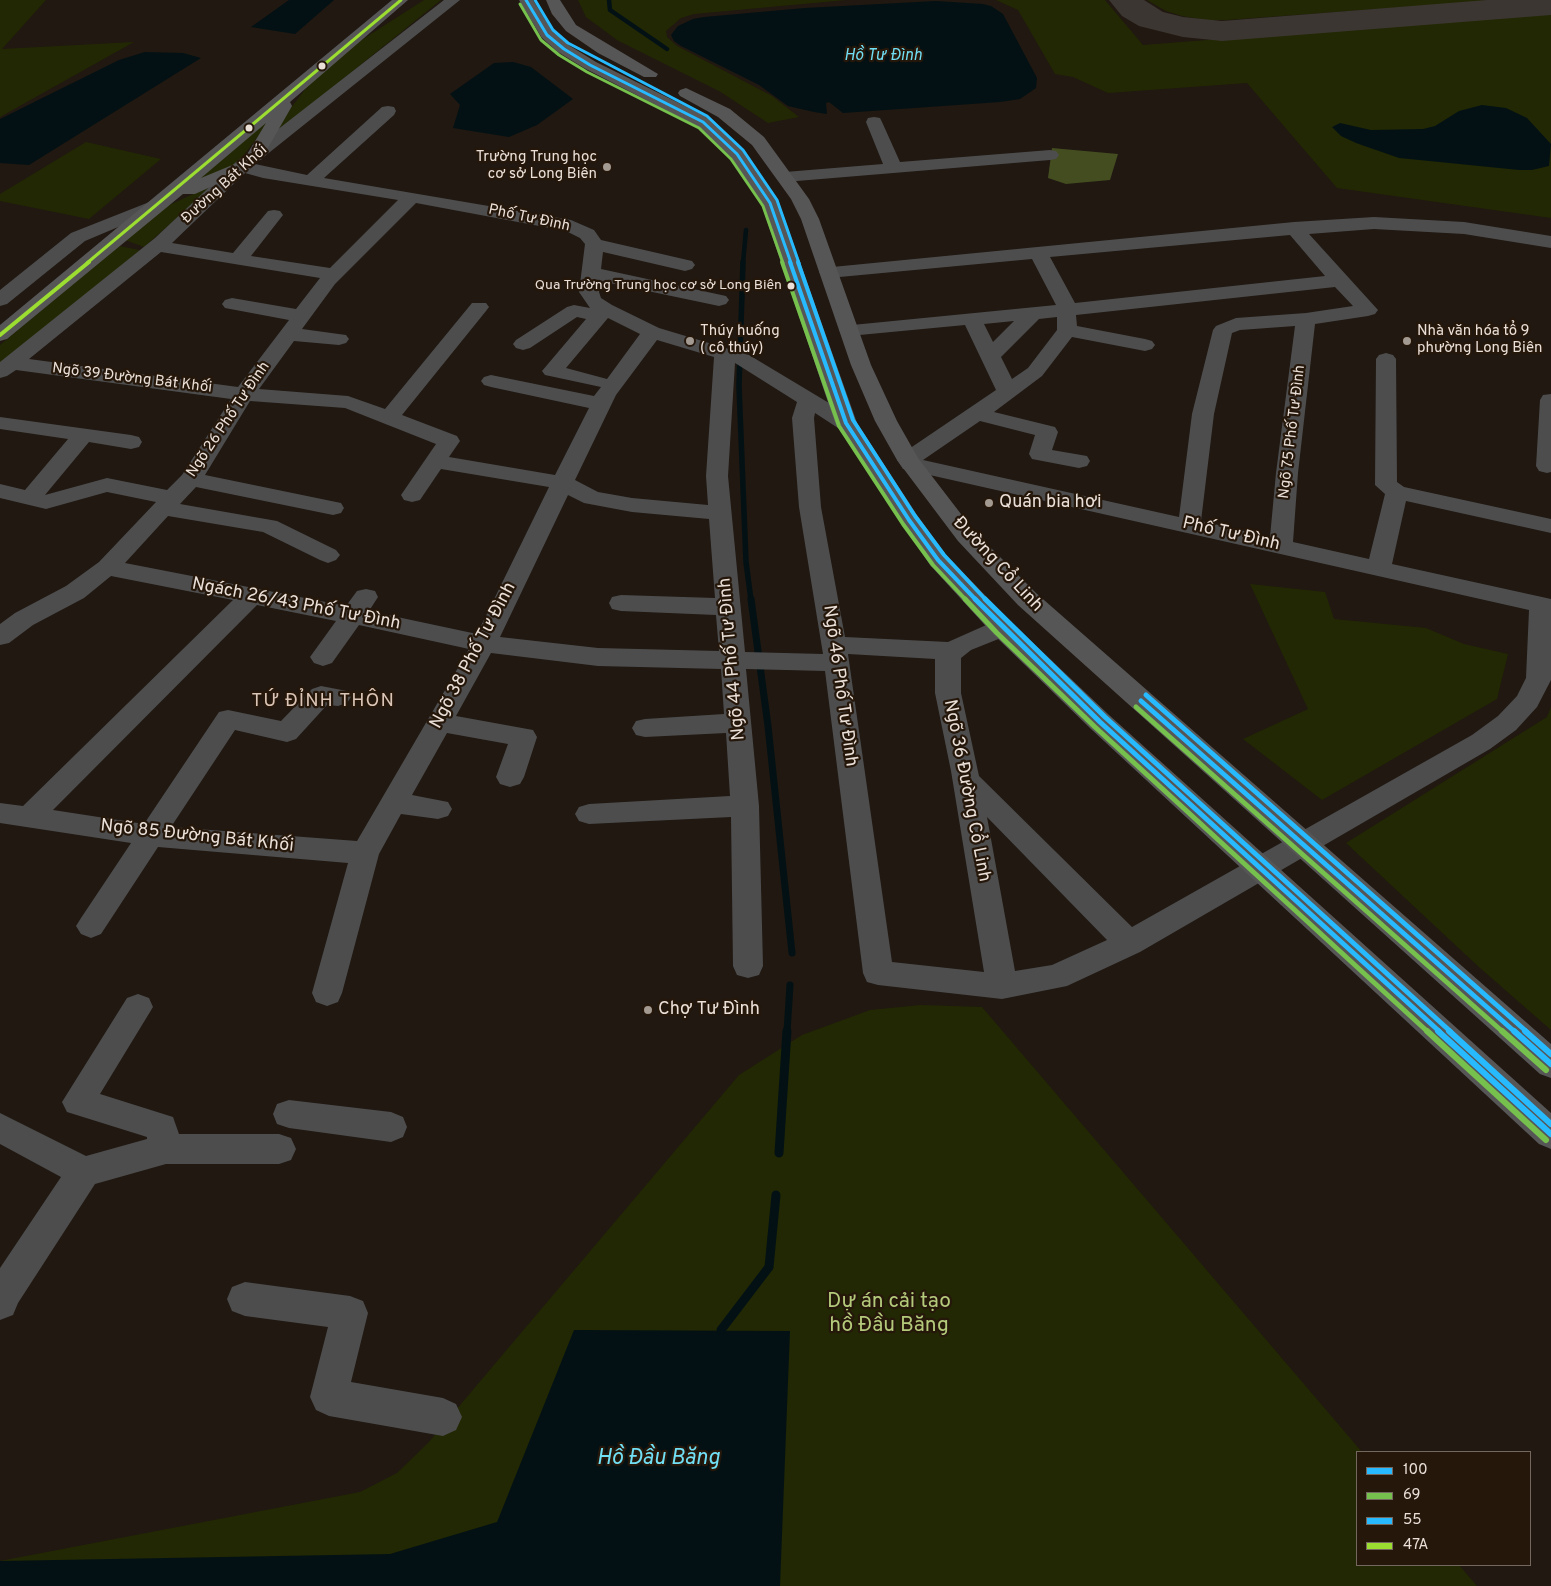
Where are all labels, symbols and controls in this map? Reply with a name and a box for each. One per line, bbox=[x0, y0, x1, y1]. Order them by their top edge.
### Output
water label: Hồ Tư Đình bbox=[844, 47, 922, 67]
unlabelled marker bbox=[317, 61, 327, 71]
unlabelled marker bbox=[244, 123, 254, 133]
street label: Đường Bát Khối bbox=[178, 142, 272, 228]
place label: Trường Trung học cơ sở Long Biên bbox=[476, 149, 597, 184]
marker: Trường Trung học cơ sở Long Biên bbox=[601, 161, 613, 173]
street label: Phố Tư Đình bbox=[487, 202, 571, 236]
place label: Qua Trường Trung học cơ sở Long Biên bbox=[535, 278, 782, 294]
marker: Qua Trường Trung học cơ sở Long Biên bbox=[786, 281, 796, 291]
place label: Thúy huống ( cô thúy) bbox=[700, 323, 780, 358]
place label: Nhà văn hóa tổ 9 phường Long Biên bbox=[1417, 323, 1542, 358]
marker: Thúy huống ( cô thúy) bbox=[684, 335, 696, 347]
marker: Nhà văn hóa tổ 9 phường Long Biên bbox=[1401, 335, 1413, 347]
street label: Ngõ 26 Phố Tư Đình bbox=[184, 359, 274, 481]
street label: Ngõ 39 Đường Bát Khối bbox=[51, 360, 213, 398]
street label: Ngõ 75 Phố Tư Đình bbox=[1276, 364, 1310, 500]
place label: Quán bia hơi bbox=[999, 492, 1102, 514]
marker: Quán bia hơi bbox=[983, 497, 995, 509]
street label: Đường Cổ Linh bbox=[947, 513, 1047, 617]
street label: Phố Tư Đình bbox=[1180, 513, 1282, 557]
street label: Ngách 26/43 Phố Tư Đình bbox=[190, 574, 402, 636]
street label: Ngõ 44 Phố Tư Đình bbox=[715, 577, 751, 741]
street label: Ngõ 38 Phố Tư Đình bbox=[426, 579, 522, 733]
street label: Ngõ 46 Phố Tư Đình bbox=[817, 604, 861, 768]
district label: TỨ ĐỈNH THÔN bbox=[250, 691, 396, 713]
street label: Ngõ 36 Đường Cổ Linh bbox=[938, 698, 994, 884]
street label: Ngõ 85 Đường Bát Khối bbox=[99, 816, 295, 858]
place label: Chợ Tư Đình bbox=[658, 999, 760, 1021]
marker: Chợ Tư Đình bbox=[642, 1004, 654, 1016]
park label: Dự án cải tạo hồ Đầu Băng bbox=[827, 1290, 951, 1340]
water label: Hồ Đầu Băng bbox=[596, 1447, 720, 1473]
legend bbox=[1356, 1451, 1531, 1566]
text: 100 bbox=[1403, 1461, 1428, 1480]
text: 69 bbox=[1403, 1486, 1420, 1505]
text: 55 bbox=[1403, 1511, 1422, 1530]
text: 47A bbox=[1403, 1536, 1428, 1555]

